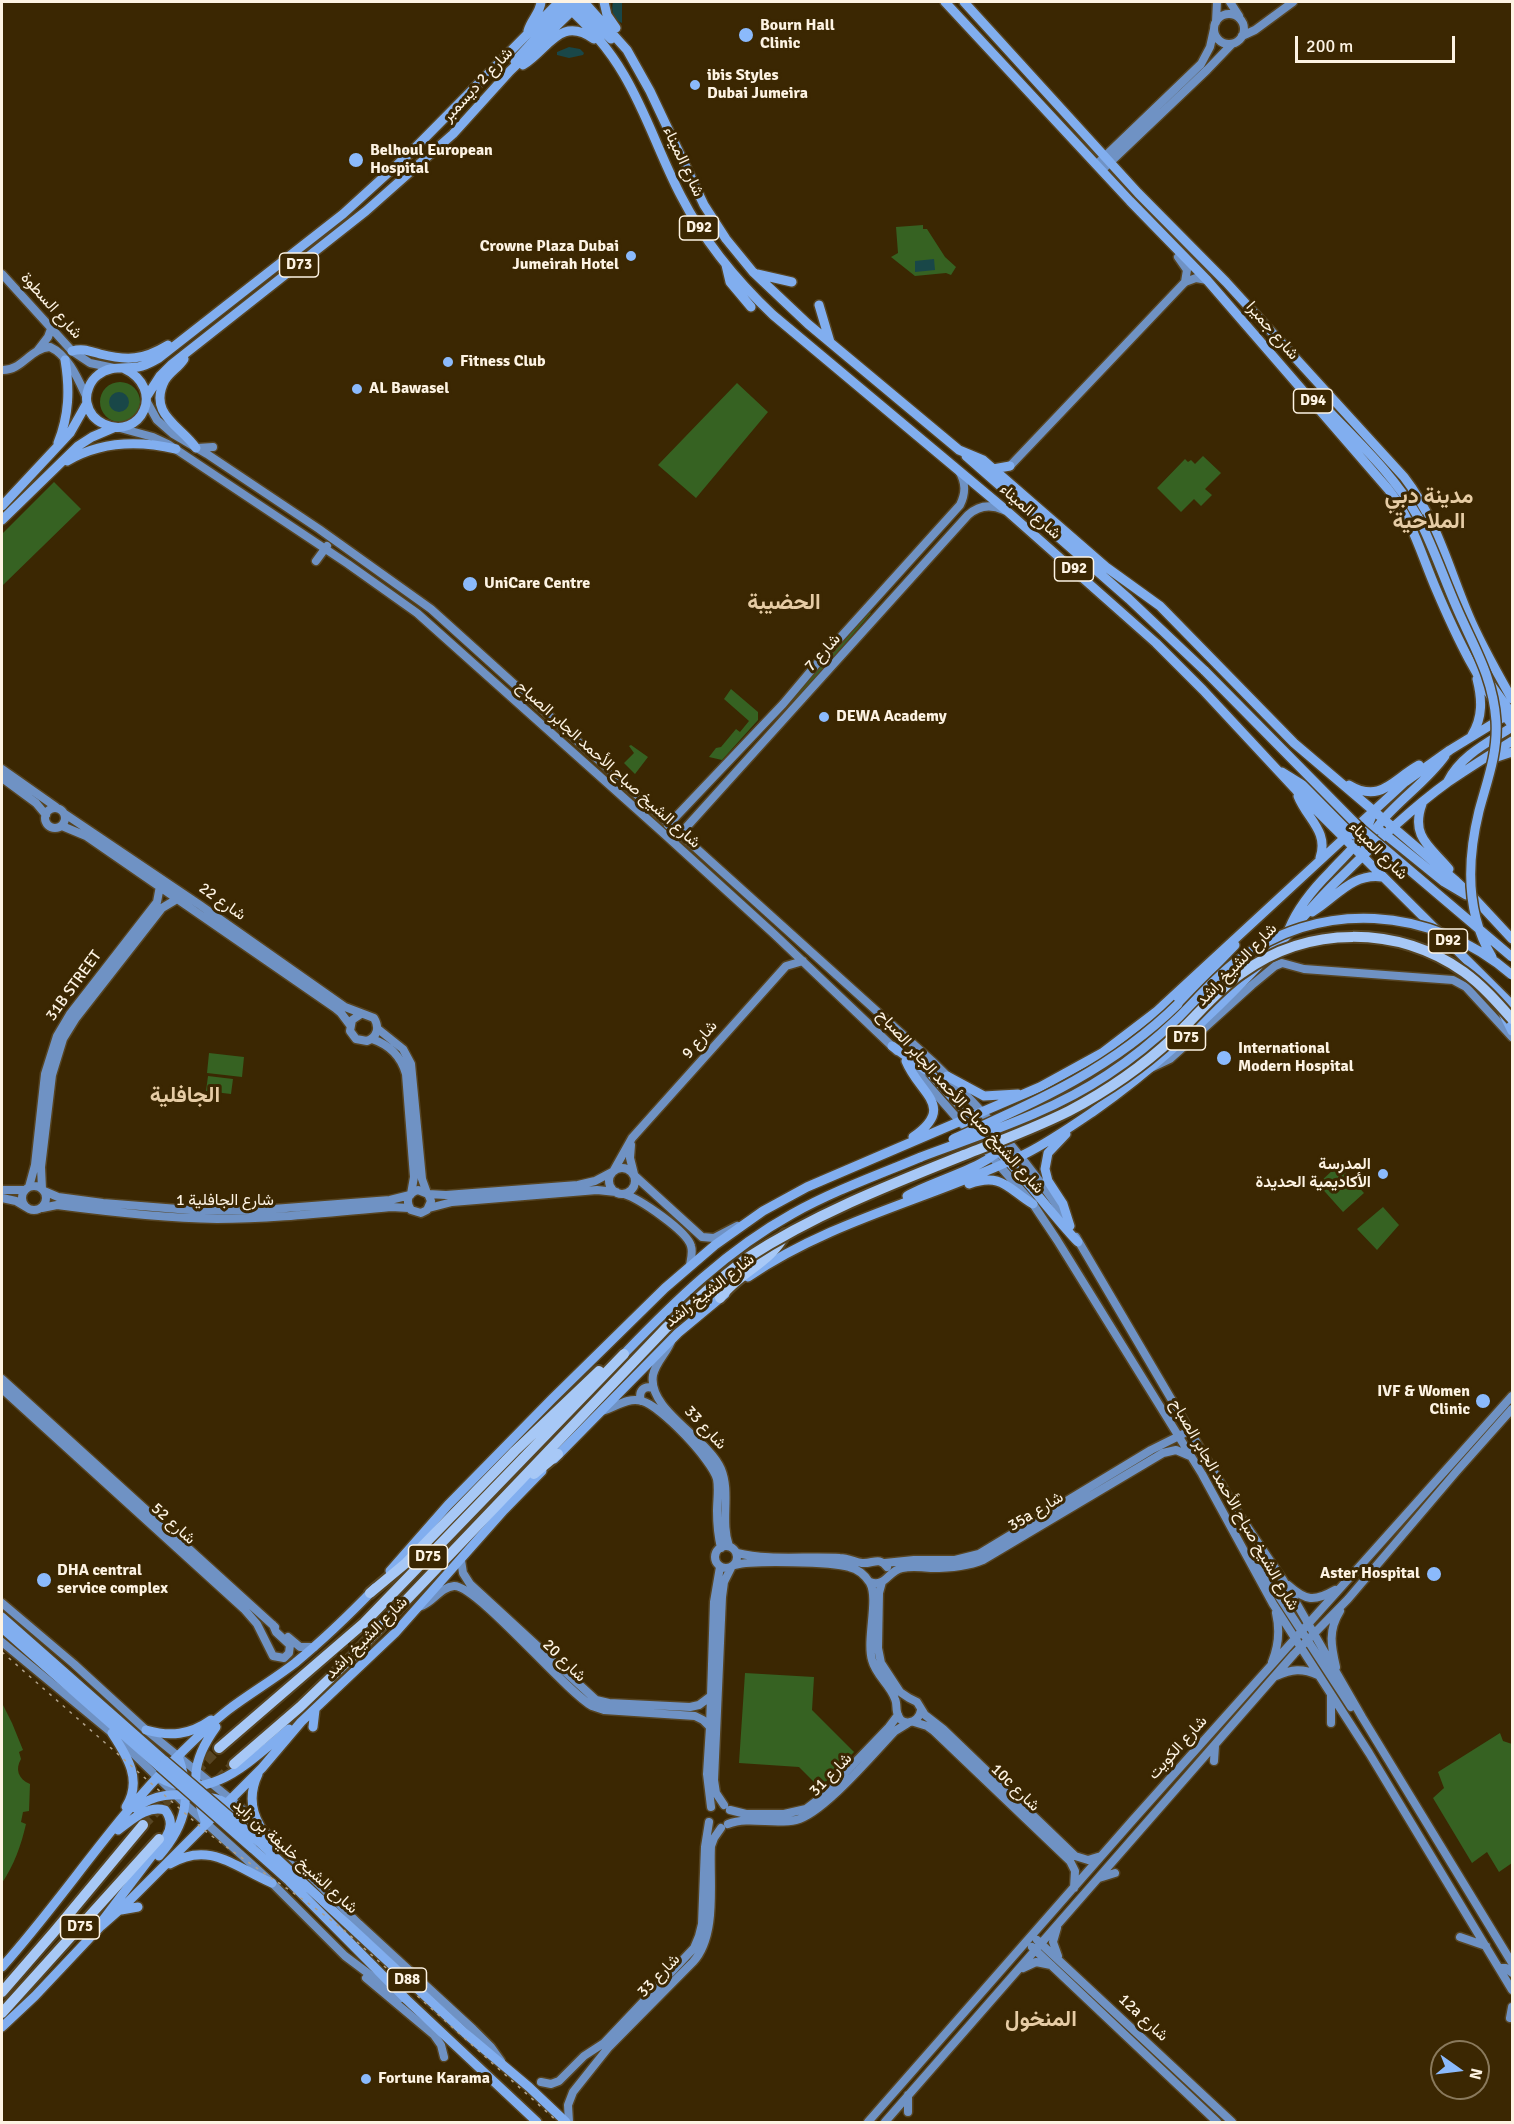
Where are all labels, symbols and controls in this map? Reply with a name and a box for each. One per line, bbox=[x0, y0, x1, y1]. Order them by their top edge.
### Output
place label: Bourn Hall Clinic bbox=[760, 16, 835, 54]
scale bar bbox=[1298, 24, 1458, 62]
marker: Bourn Hall Clinic bbox=[737, 26, 755, 44]
text: 200 m bbox=[1306, 35, 1353, 57]
street label: شارع 2 ديسمبر bbox=[439, 44, 517, 126]
place label: ibis Styles Dubai Jumeira bbox=[707, 66, 808, 104]
marker: ibis Styles Dubai Jumeira bbox=[688, 78, 702, 92]
street label: شارع الميناء bbox=[658, 124, 708, 200]
place label: Belhoul European Hospital bbox=[370, 141, 493, 179]
marker: Belhoul European Hospital bbox=[347, 151, 365, 169]
road number: D92 bbox=[680, 216, 718, 240]
place label: Crowne Plaza Dubai Jumeirah Hotel bbox=[480, 237, 619, 275]
marker: Crowne Plaza Dubai Jumeirah Hotel bbox=[624, 249, 638, 263]
road number: D73 bbox=[280, 253, 318, 277]
street label: شارع السطوة bbox=[16, 269, 86, 343]
street label: شارع جميرا bbox=[1242, 298, 1302, 364]
place label: Fitness Club bbox=[460, 352, 546, 372]
marker: Fitness Club bbox=[441, 355, 455, 369]
place label: AL Bawasel bbox=[369, 379, 449, 399]
marker: AL Bawasel bbox=[350, 382, 364, 396]
road number: D94 bbox=[1294, 389, 1332, 413]
street label: شارع الميناء bbox=[995, 480, 1065, 544]
district label: مدينة دبي الملاحية bbox=[1384, 484, 1474, 536]
road number: D92 bbox=[1054, 557, 1094, 581]
place label: UniCare Centre bbox=[484, 574, 590, 594]
marker: UniCare Centre bbox=[461, 575, 479, 593]
district label: الحضيبة bbox=[747, 590, 821, 616]
street label: شارع 7 bbox=[801, 630, 845, 676]
street label: شارع الشيخ صباح الأحمد الجابر الصباح bbox=[512, 677, 704, 853]
place label: DEWA Academy bbox=[836, 707, 947, 727]
marker: DEWA Academy bbox=[817, 710, 831, 724]
street label: شارع الميناء bbox=[1345, 818, 1411, 884]
street label: شارع 22 bbox=[195, 879, 249, 925]
street label: شارع الشيخ راشد bbox=[1193, 920, 1281, 1010]
road number: D92 bbox=[1428, 929, 1468, 953]
street label: 31B STREET bbox=[42, 947, 106, 1025]
street label: شارع الشيخ صباح الأحمد الجابر الصباح bbox=[872, 1006, 1048, 1198]
street label: شارع 9 bbox=[678, 1017, 722, 1063]
road number: D75 bbox=[1166, 1026, 1206, 1050]
place label: International Modern Hospital bbox=[1238, 1039, 1354, 1077]
marker: International Modern Hospital bbox=[1215, 1049, 1233, 1067]
district label: الجافلية bbox=[150, 1083, 220, 1109]
place label: المدرسة الأكاديمية الحديدة bbox=[1255, 1155, 1371, 1193]
marker: المدرسة الأكاديمية الحديدة bbox=[1376, 1167, 1390, 1181]
street label: شارع الجافلية 1 bbox=[176, 1191, 274, 1211]
street label: شارع الشيخ راشد bbox=[662, 1250, 758, 1332]
place label: IVF & Women Clinic bbox=[1377, 1382, 1470, 1420]
marker: IVF & Women Clinic bbox=[1474, 1392, 1492, 1410]
street label: شارع الشيخ صباح الأحمد الجابر الصباح bbox=[1165, 1396, 1303, 1614]
street label: شارع 33 bbox=[680, 1402, 730, 1454]
street label: 35a شارع bbox=[1005, 1488, 1067, 1536]
street label: شارع 52 bbox=[147, 1499, 199, 1549]
road number: D75 bbox=[408, 1545, 448, 1569]
place label: DHA central service complex bbox=[57, 1561, 168, 1599]
place label: Aster Hospital bbox=[1320, 1564, 1420, 1584]
marker: Aster Hospital bbox=[1425, 1565, 1443, 1583]
marker: DHA central service complex bbox=[35, 1571, 53, 1589]
street label: شارع الشيخ راشد bbox=[322, 1593, 412, 1683]
street label: شارع 20 bbox=[538, 1636, 590, 1686]
street label: شارع الكويت bbox=[1144, 1712, 1212, 1784]
street label: شارع 31 bbox=[806, 1749, 856, 1801]
street label: 10c شارع bbox=[987, 1760, 1043, 1816]
street label: شارع الشيخ خليفة بن زايد bbox=[229, 1796, 361, 1918]
road number: D75 bbox=[60, 1915, 100, 1939]
street label: شارع 33 bbox=[634, 1950, 684, 2002]
road number: D88 bbox=[388, 1968, 426, 1992]
street label: 12a شارع bbox=[1114, 1990, 1172, 2046]
district label: المنخول bbox=[1005, 2007, 1077, 2033]
north arrow bbox=[1430, 2040, 1490, 2100]
text: N bbox=[1464, 2066, 1487, 2082]
place label: Fortune Karama bbox=[378, 2069, 490, 2089]
marker: Fortune Karama bbox=[359, 2072, 373, 2086]

